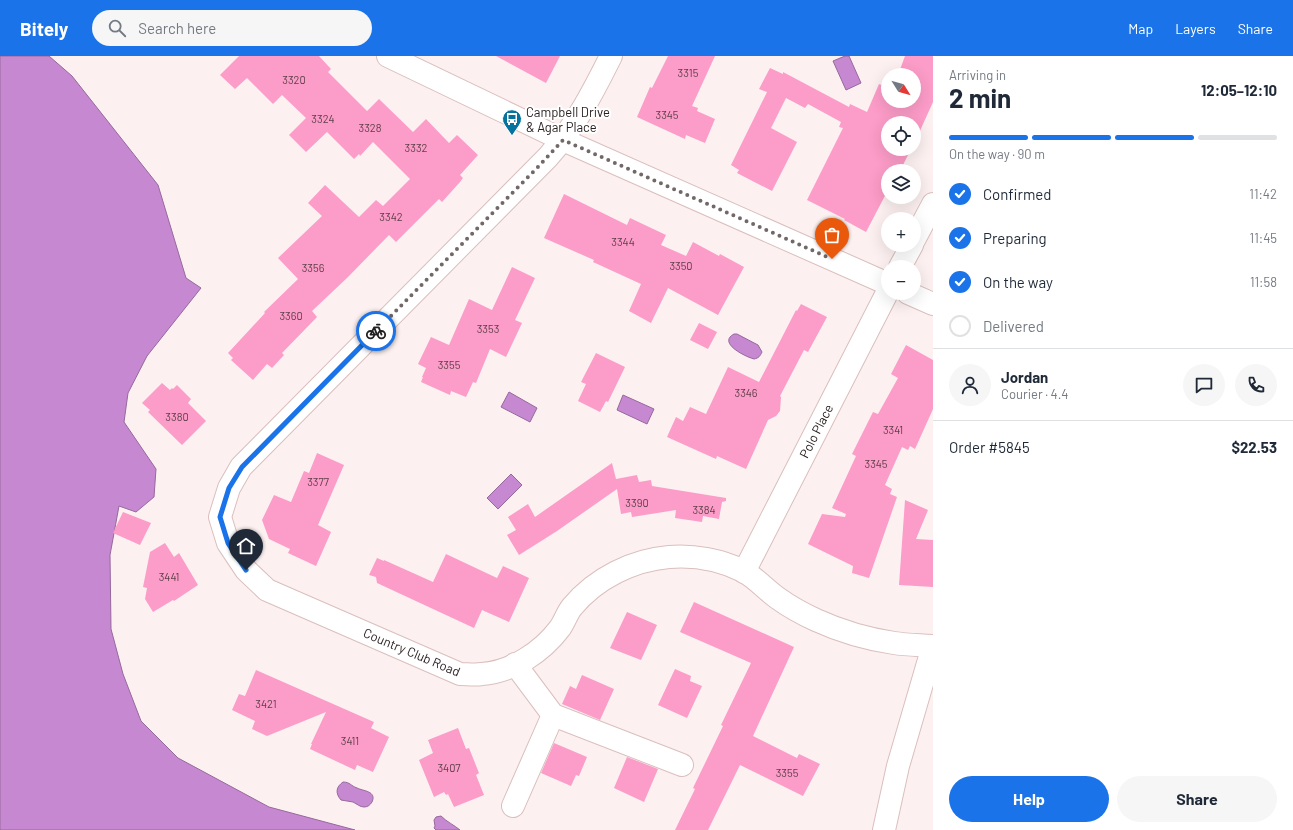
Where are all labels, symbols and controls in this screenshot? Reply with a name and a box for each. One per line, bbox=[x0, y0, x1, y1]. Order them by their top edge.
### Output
search box bbox=[92, 10, 372, 46]
text: Bitely bbox=[20, 17, 68, 40]
icon: search bbox=[106, 17, 128, 39]
text: Search here bbox=[138, 19, 216, 37]
text: Map bbox=[1128, 20, 1153, 37]
text: Layers bbox=[1175, 20, 1216, 37]
text: Share bbox=[1238, 20, 1273, 37]
house number: 3315 bbox=[678, 66, 699, 79]
text: Arriving in bbox=[949, 67, 1006, 83]
north arrow bbox=[881, 68, 921, 108]
map controls bbox=[881, 68, 921, 300]
house number: 3320 bbox=[282, 73, 306, 86]
text: 12:05–12:10 bbox=[1201, 81, 1277, 99]
text: 2 min bbox=[949, 82, 1011, 113]
place label: Campbell Drive & Agar Place bbox=[526, 104, 610, 135]
bus stop icon: Campbell Drive & Agar Place bbox=[501, 108, 523, 136]
house number: 3345 bbox=[655, 108, 679, 121]
house number: 3324 bbox=[311, 112, 335, 125]
button: locate bbox=[881, 116, 921, 156]
house number: 3328 bbox=[359, 121, 382, 134]
house number: 3332 bbox=[405, 141, 428, 154]
text: On the way · 90 m bbox=[949, 146, 1045, 162]
button: layers bbox=[881, 164, 921, 204]
icon: check bbox=[949, 183, 971, 205]
text: Confirmed bbox=[983, 185, 1051, 203]
text: 11:42 bbox=[1249, 186, 1277, 202]
house number: 3342 bbox=[379, 210, 403, 223]
button: + bbox=[881, 212, 921, 252]
pin bbox=[815, 218, 849, 259]
icon: bag bbox=[821, 224, 843, 246]
icon: check bbox=[949, 227, 971, 249]
text: Preparing bbox=[983, 229, 1047, 247]
text: 11:45 bbox=[1250, 230, 1277, 246]
house number: 3344 bbox=[611, 235, 635, 248]
house number: 3350 bbox=[669, 259, 693, 272]
button: − bbox=[881, 260, 921, 300]
house number: 3356 bbox=[302, 261, 325, 274]
icon: check bbox=[949, 271, 971, 293]
text: On the way bbox=[983, 273, 1053, 291]
text: 11:58 bbox=[1250, 274, 1277, 290]
house number: 3360 bbox=[279, 309, 303, 322]
courier bbox=[356, 311, 396, 351]
text: Delivered bbox=[983, 317, 1044, 335]
icon: bike bbox=[365, 320, 387, 342]
house number: 3353 bbox=[477, 322, 499, 335]
house number: 3355 bbox=[438, 358, 461, 371]
button: person bbox=[949, 364, 991, 406]
button: chat bbox=[1183, 364, 1225, 406]
button: phone bbox=[1235, 364, 1277, 406]
text: Jordan bbox=[1001, 368, 1048, 386]
house number: 3346 bbox=[734, 386, 758, 399]
text: Courier · 4.4 bbox=[1001, 386, 1069, 402]
street label: Polo Place bbox=[796, 401, 836, 461]
house number: 3380 bbox=[165, 410, 189, 423]
house number: 3341 bbox=[883, 423, 903, 436]
text: Order #5845 bbox=[949, 438, 1030, 456]
text: $22.53 bbox=[1231, 438, 1277, 456]
house number: 3345 bbox=[864, 457, 888, 470]
house number: 3377 bbox=[307, 475, 329, 488]
house number: 3390 bbox=[625, 496, 649, 509]
house number: 3384 bbox=[692, 503, 716, 516]
pin bbox=[229, 529, 263, 570]
icon: home bbox=[235, 535, 257, 557]
house number: 3441 bbox=[159, 570, 179, 583]
street label: Country Club Road bbox=[361, 624, 463, 680]
house number: 3421 bbox=[255, 697, 277, 710]
house number: 3411 bbox=[341, 734, 359, 747]
house number: 3407 bbox=[437, 761, 461, 774]
house number: 3355 bbox=[776, 766, 799, 779]
button: Help bbox=[949, 776, 1109, 822]
button: Share bbox=[1117, 776, 1277, 822]

